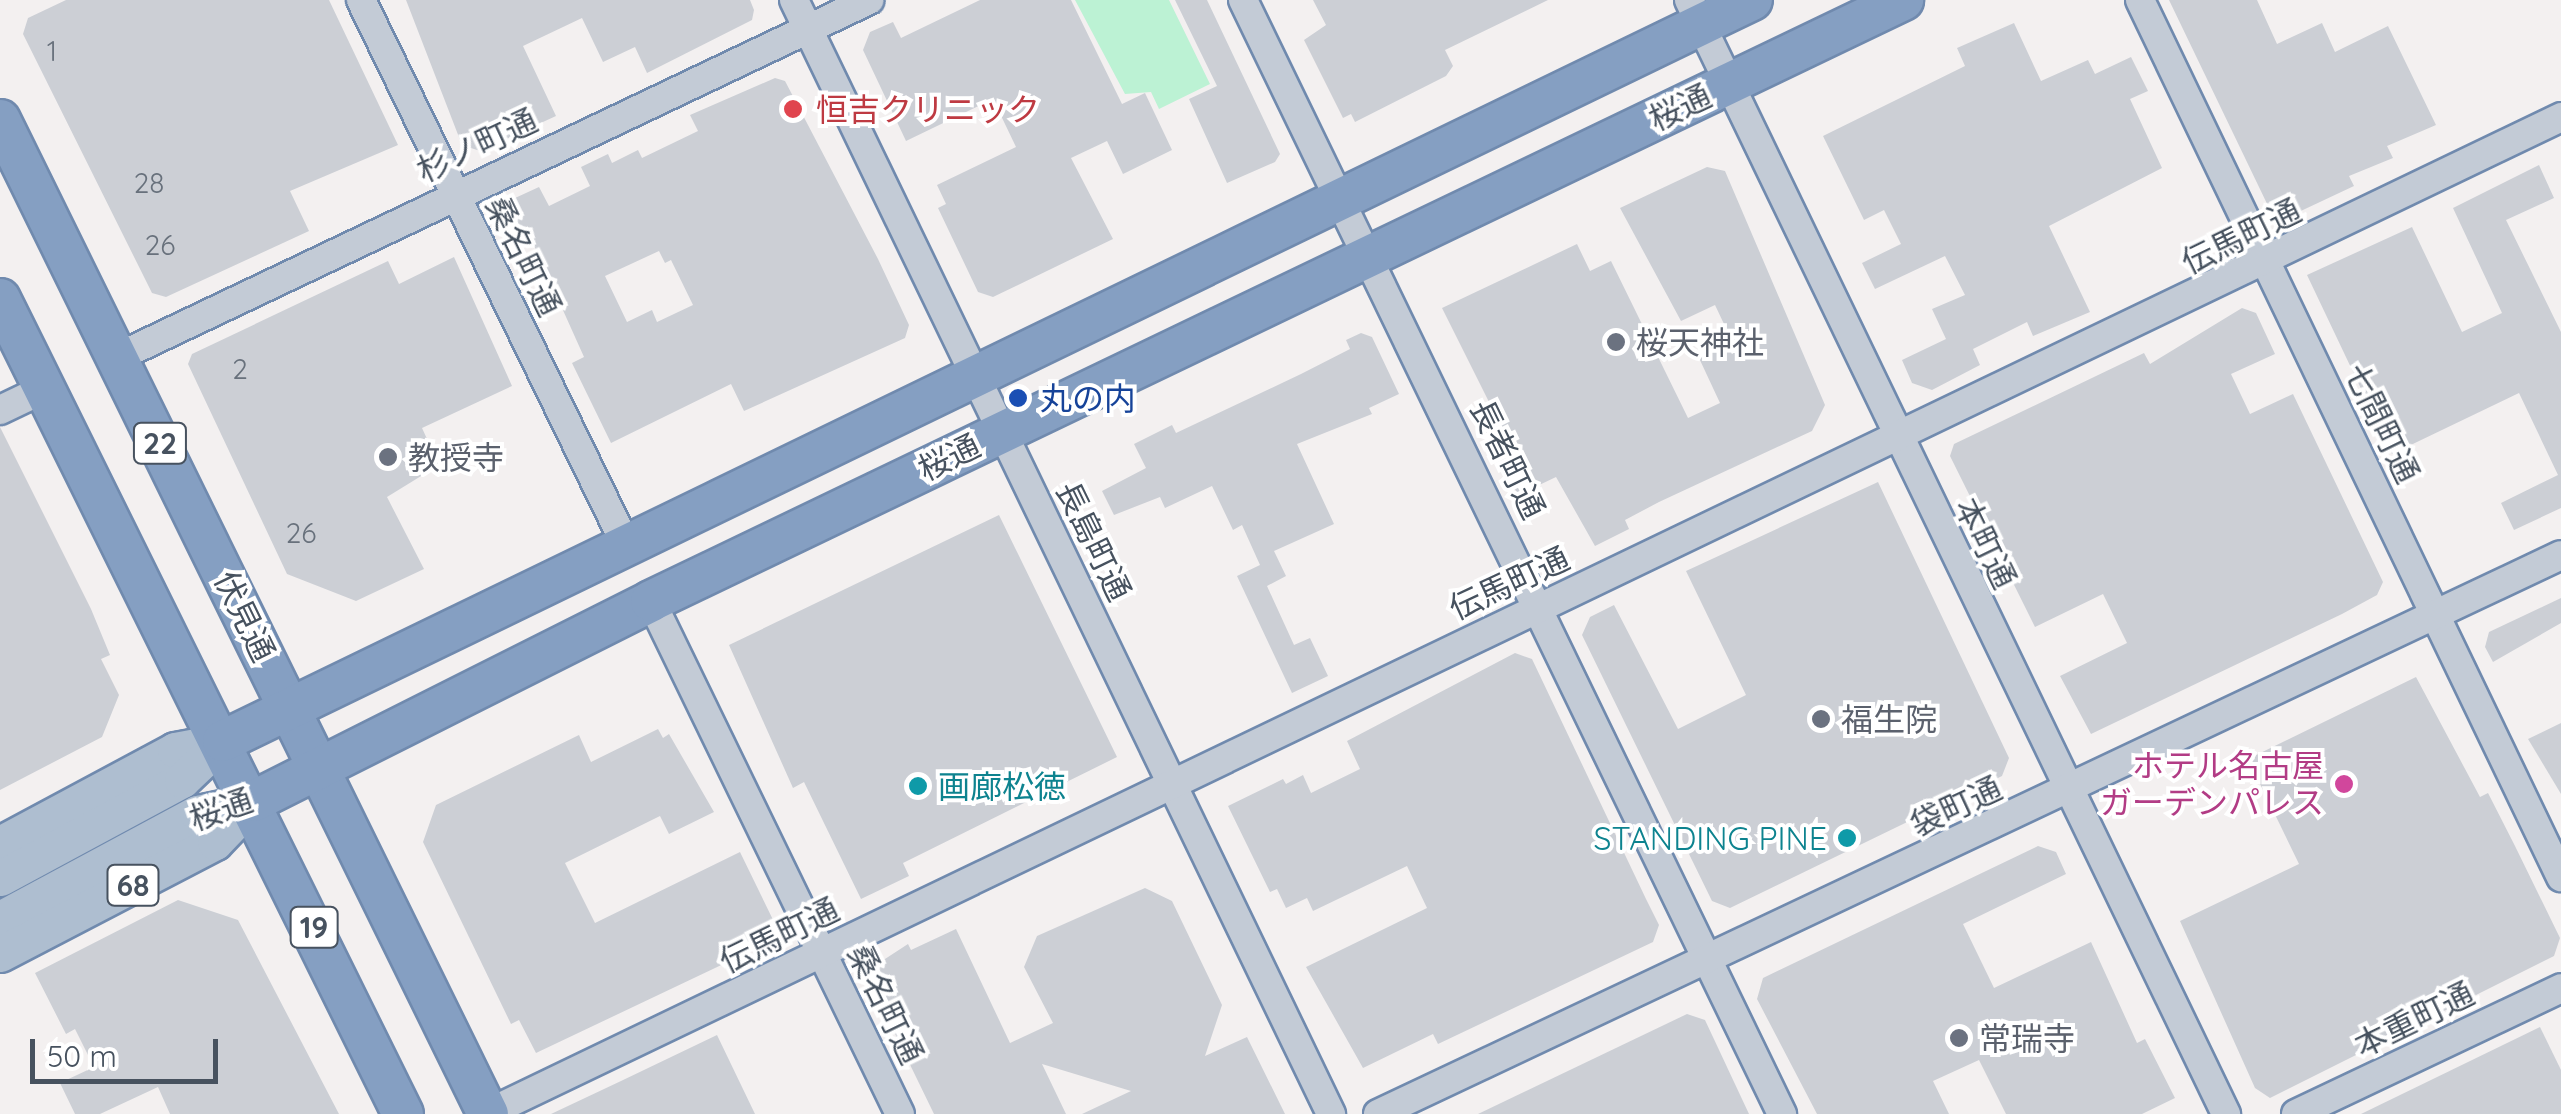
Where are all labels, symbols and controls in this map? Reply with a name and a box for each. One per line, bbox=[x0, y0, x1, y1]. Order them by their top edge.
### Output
house number: 1 bbox=[47, 34, 57, 68]
street label: 桜通 bbox=[1643, 76, 1717, 138]
place label: 恒吉クリニック bbox=[816, 90, 1040, 128]
marker: 恒吉クリニック bbox=[780, 96, 806, 122]
street label: 杉ノ町通 bbox=[411, 101, 543, 189]
house number: 28 bbox=[134, 166, 164, 200]
street label: 桑名町通 bbox=[479, 190, 569, 322]
street label: 伝馬町通 bbox=[2175, 191, 2307, 281]
house number: 26 bbox=[145, 228, 175, 262]
place label: 桜天神社 bbox=[1636, 323, 1764, 361]
marker: 桜天神社 bbox=[1605, 331, 1627, 353]
house number: 2 bbox=[232, 352, 248, 386]
street label: 七間町通 bbox=[2337, 357, 2427, 489]
place label: 丸の内 bbox=[1040, 379, 1136, 417]
marker: 丸の内 bbox=[1005, 385, 1031, 411]
street label: 長者町通 bbox=[1463, 393, 1553, 525]
road number: 22 bbox=[132, 418, 188, 468]
street label: 桜通 bbox=[912, 426, 986, 488]
place label: 教授寺 bbox=[408, 438, 504, 476]
marker: 教授寺 bbox=[377, 446, 399, 468]
street label: 長島町通 bbox=[1049, 475, 1139, 607]
street label: 本町通 bbox=[1948, 491, 2024, 595]
house number: 26 bbox=[286, 516, 316, 550]
street label: 伝馬町通 bbox=[1443, 539, 1575, 627]
street label: 伏見通 bbox=[207, 564, 283, 668]
place label: 福生院 bbox=[1841, 700, 1937, 738]
marker: 福生院 bbox=[1810, 708, 1832, 730]
place label: ホテル名古屋 ガーデンパレス bbox=[2100, 747, 2324, 822]
place label: 画廊松徳 bbox=[938, 767, 1066, 805]
street label: 袋町通 bbox=[1904, 768, 2008, 844]
marker: ホテル名古屋 ガーデンパレス bbox=[2333, 773, 2355, 795]
marker: 画廊松徳 bbox=[907, 775, 929, 797]
street label: 桜通 bbox=[184, 780, 258, 838]
place label: STANDING PINE bbox=[1593, 819, 1827, 857]
marker: STANDING PINE bbox=[1836, 827, 1858, 849]
road number: 68 bbox=[106, 860, 160, 910]
street label: 伝馬町通 bbox=[713, 890, 845, 980]
road number: 19 bbox=[289, 902, 339, 952]
street label: 桑名町通 bbox=[841, 938, 931, 1070]
street label: 本重町通 bbox=[2348, 974, 2480, 1064]
scale bar bbox=[35, 1019, 222, 1081]
place label: 常瑞寺 bbox=[1979, 1019, 2075, 1057]
marker: 常瑞寺 bbox=[1948, 1027, 1970, 1049]
text: 50 m bbox=[47, 1037, 117, 1075]

